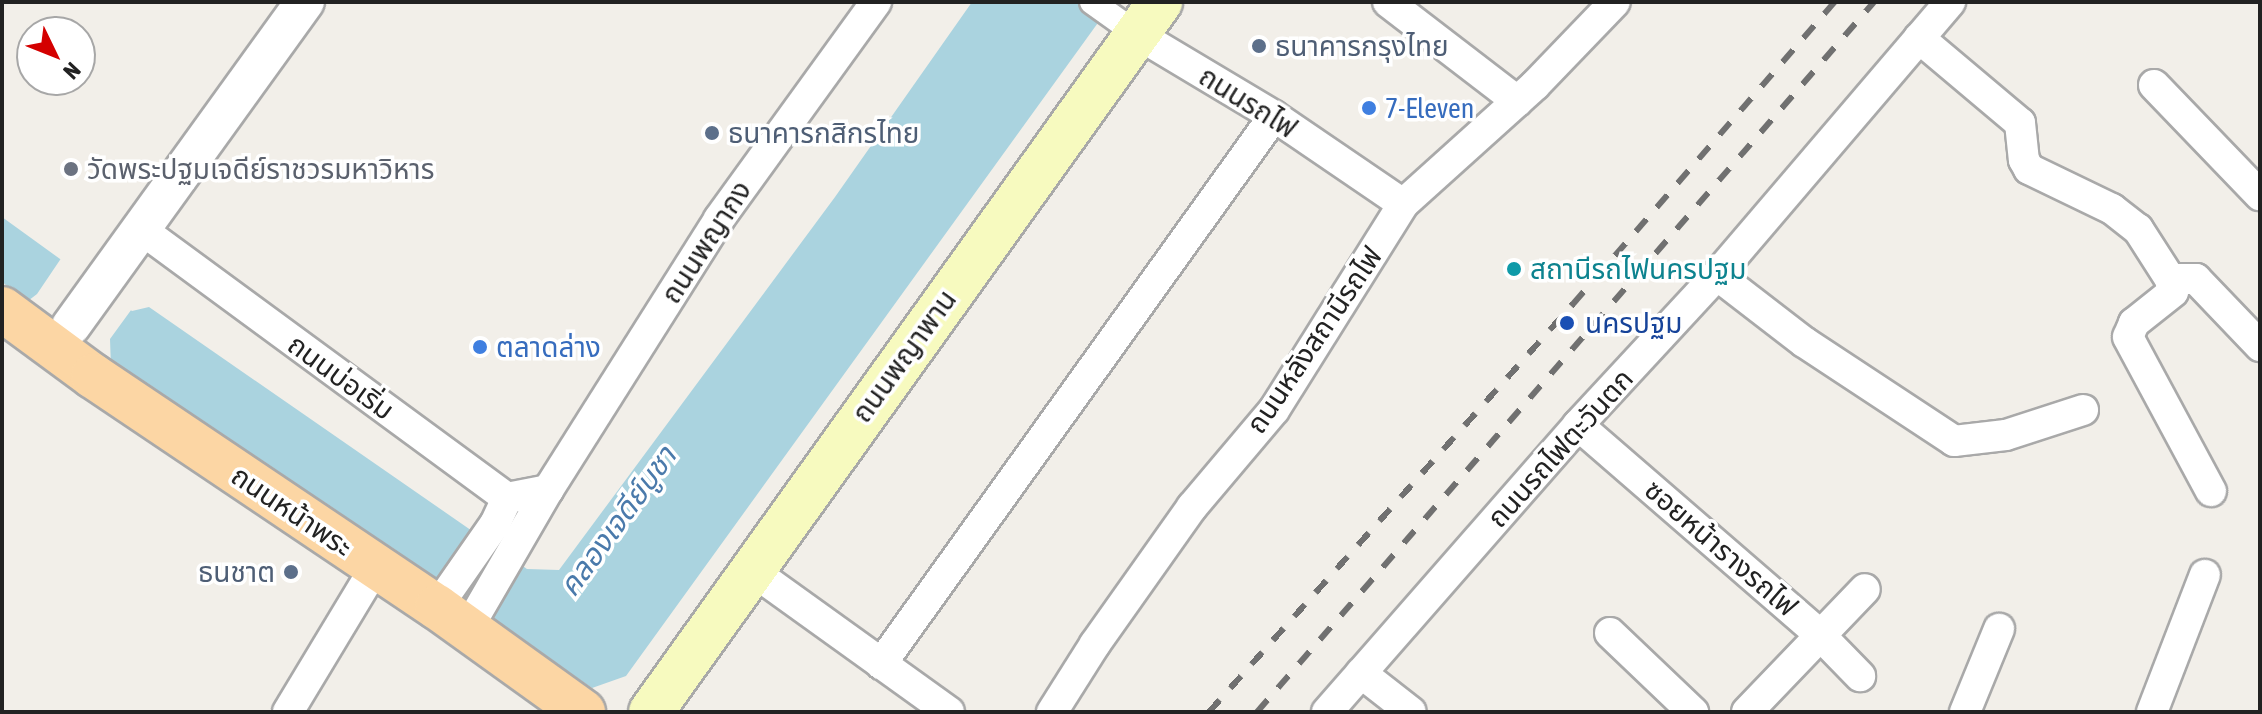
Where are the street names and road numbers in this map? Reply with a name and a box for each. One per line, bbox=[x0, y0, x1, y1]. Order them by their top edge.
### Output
street label: ถนนรถไฟ bbox=[1193, 59, 1303, 145]
street label: ถนนพญากง bbox=[654, 174, 758, 310]
street label: ถนนหลังสถานีรถไฟ bbox=[1239, 240, 1389, 440]
street label: ถนนพญาพาน bbox=[845, 283, 963, 429]
street label: ถนนบ่อเริ่ม bbox=[281, 327, 401, 427]
street label: ถนนรถไฟตะวันตก bbox=[1480, 362, 1640, 534]
street label: ถนนหน้าพระ bbox=[225, 458, 359, 564]
street label: ซอยหน้ารางรถไฟ bbox=[1638, 473, 1804, 623]

